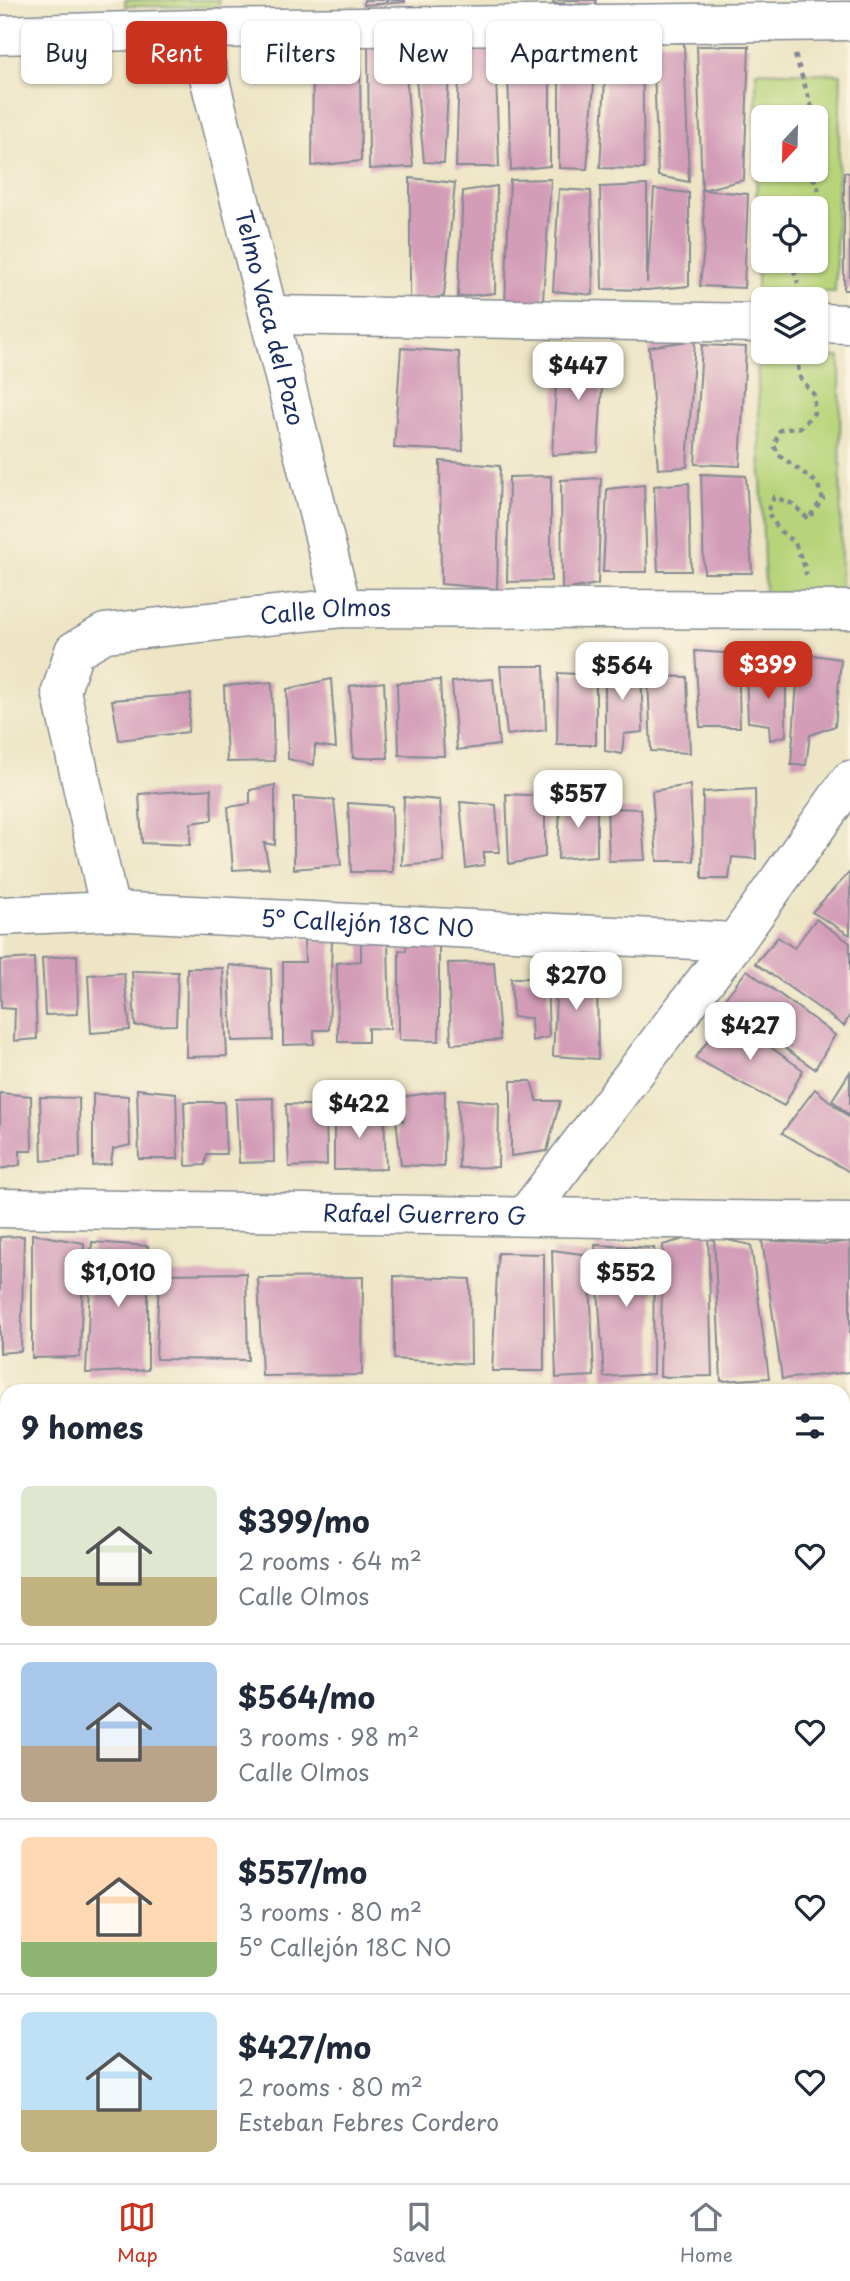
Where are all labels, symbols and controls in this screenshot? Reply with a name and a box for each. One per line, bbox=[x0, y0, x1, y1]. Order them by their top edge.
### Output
chip: Buy bbox=[21, 21, 112, 84]
chip: Rent bbox=[126, 21, 227, 84]
chip: Filters bbox=[241, 21, 360, 84]
chip: New bbox=[374, 21, 472, 84]
chip: Apartment bbox=[486, 21, 662, 84]
north arrow bbox=[751, 105, 828, 182]
map controls bbox=[751, 105, 828, 364]
button: locate bbox=[751, 196, 828, 273]
street label: Telmo Vaca del Pozo bbox=[227, 206, 315, 429]
button: layers bbox=[751, 287, 828, 364]
pin: $447 bbox=[537, 342, 619, 402]
text: $447 bbox=[549, 347, 607, 382]
street label: Calle Olmos bbox=[258, 589, 391, 633]
pin: $564 bbox=[581, 642, 663, 702]
pin: $399 bbox=[727, 642, 809, 701]
text: $399 bbox=[739, 646, 797, 681]
text: $564 bbox=[591, 647, 653, 682]
pin: $557 bbox=[537, 770, 619, 830]
text: $557 bbox=[550, 775, 606, 810]
street label: 5° Callejón 18C NO bbox=[260, 900, 475, 945]
pin: $270 bbox=[535, 953, 617, 1012]
text: $270 bbox=[546, 957, 606, 992]
pin: $427 bbox=[709, 1002, 791, 1062]
text: $427 bbox=[721, 1007, 779, 1042]
pin: $422 bbox=[318, 1080, 400, 1140]
text: $422 bbox=[328, 1085, 390, 1120]
street label: Rafael Guerrero G bbox=[322, 1194, 528, 1233]
pin: $1,010 bbox=[61, 1250, 175, 1309]
pin: $552 bbox=[585, 1250, 667, 1309]
text: $1,010 bbox=[80, 1254, 156, 1289]
text: $552 bbox=[596, 1254, 656, 1289]
text: 9 homes bbox=[21, 1404, 143, 1449]
icon: filters bbox=[791, 1407, 829, 1445]
text: $399/mo bbox=[238, 1498, 370, 1543]
icon: home bbox=[77, 1514, 161, 1598]
icon: heart bbox=[791, 1537, 829, 1575]
text: 2 rooms · 64 m² bbox=[238, 1543, 422, 1578]
text: Calle Olmos bbox=[238, 1578, 369, 1613]
text: $564/mo bbox=[238, 1674, 375, 1719]
icon: home bbox=[77, 1690, 161, 1774]
icon: heart bbox=[791, 1713, 829, 1751]
text: 3 rooms · 98 m² bbox=[238, 1719, 419, 1754]
text: Calle Olmos bbox=[238, 1754, 369, 1789]
text: $557/mo bbox=[238, 1849, 367, 1894]
icon: home bbox=[77, 1865, 161, 1949]
icon: heart bbox=[791, 1888, 829, 1926]
text: 3 rooms · 80 m² bbox=[238, 1894, 422, 1929]
text: 5° Callejón 18C NO bbox=[238, 1929, 452, 1964]
text: $427/mo bbox=[238, 2024, 371, 2069]
icon: home bbox=[77, 2040, 161, 2124]
icon: heart bbox=[791, 2063, 829, 2101]
text: 2 rooms · 80 m² bbox=[238, 2069, 423, 2104]
text: Esteban Febres Cordero bbox=[238, 2104, 499, 2139]
tab: Map bbox=[117, 2198, 158, 2268]
tab: Saved bbox=[392, 2198, 446, 2268]
tab: Home bbox=[680, 2198, 733, 2268]

